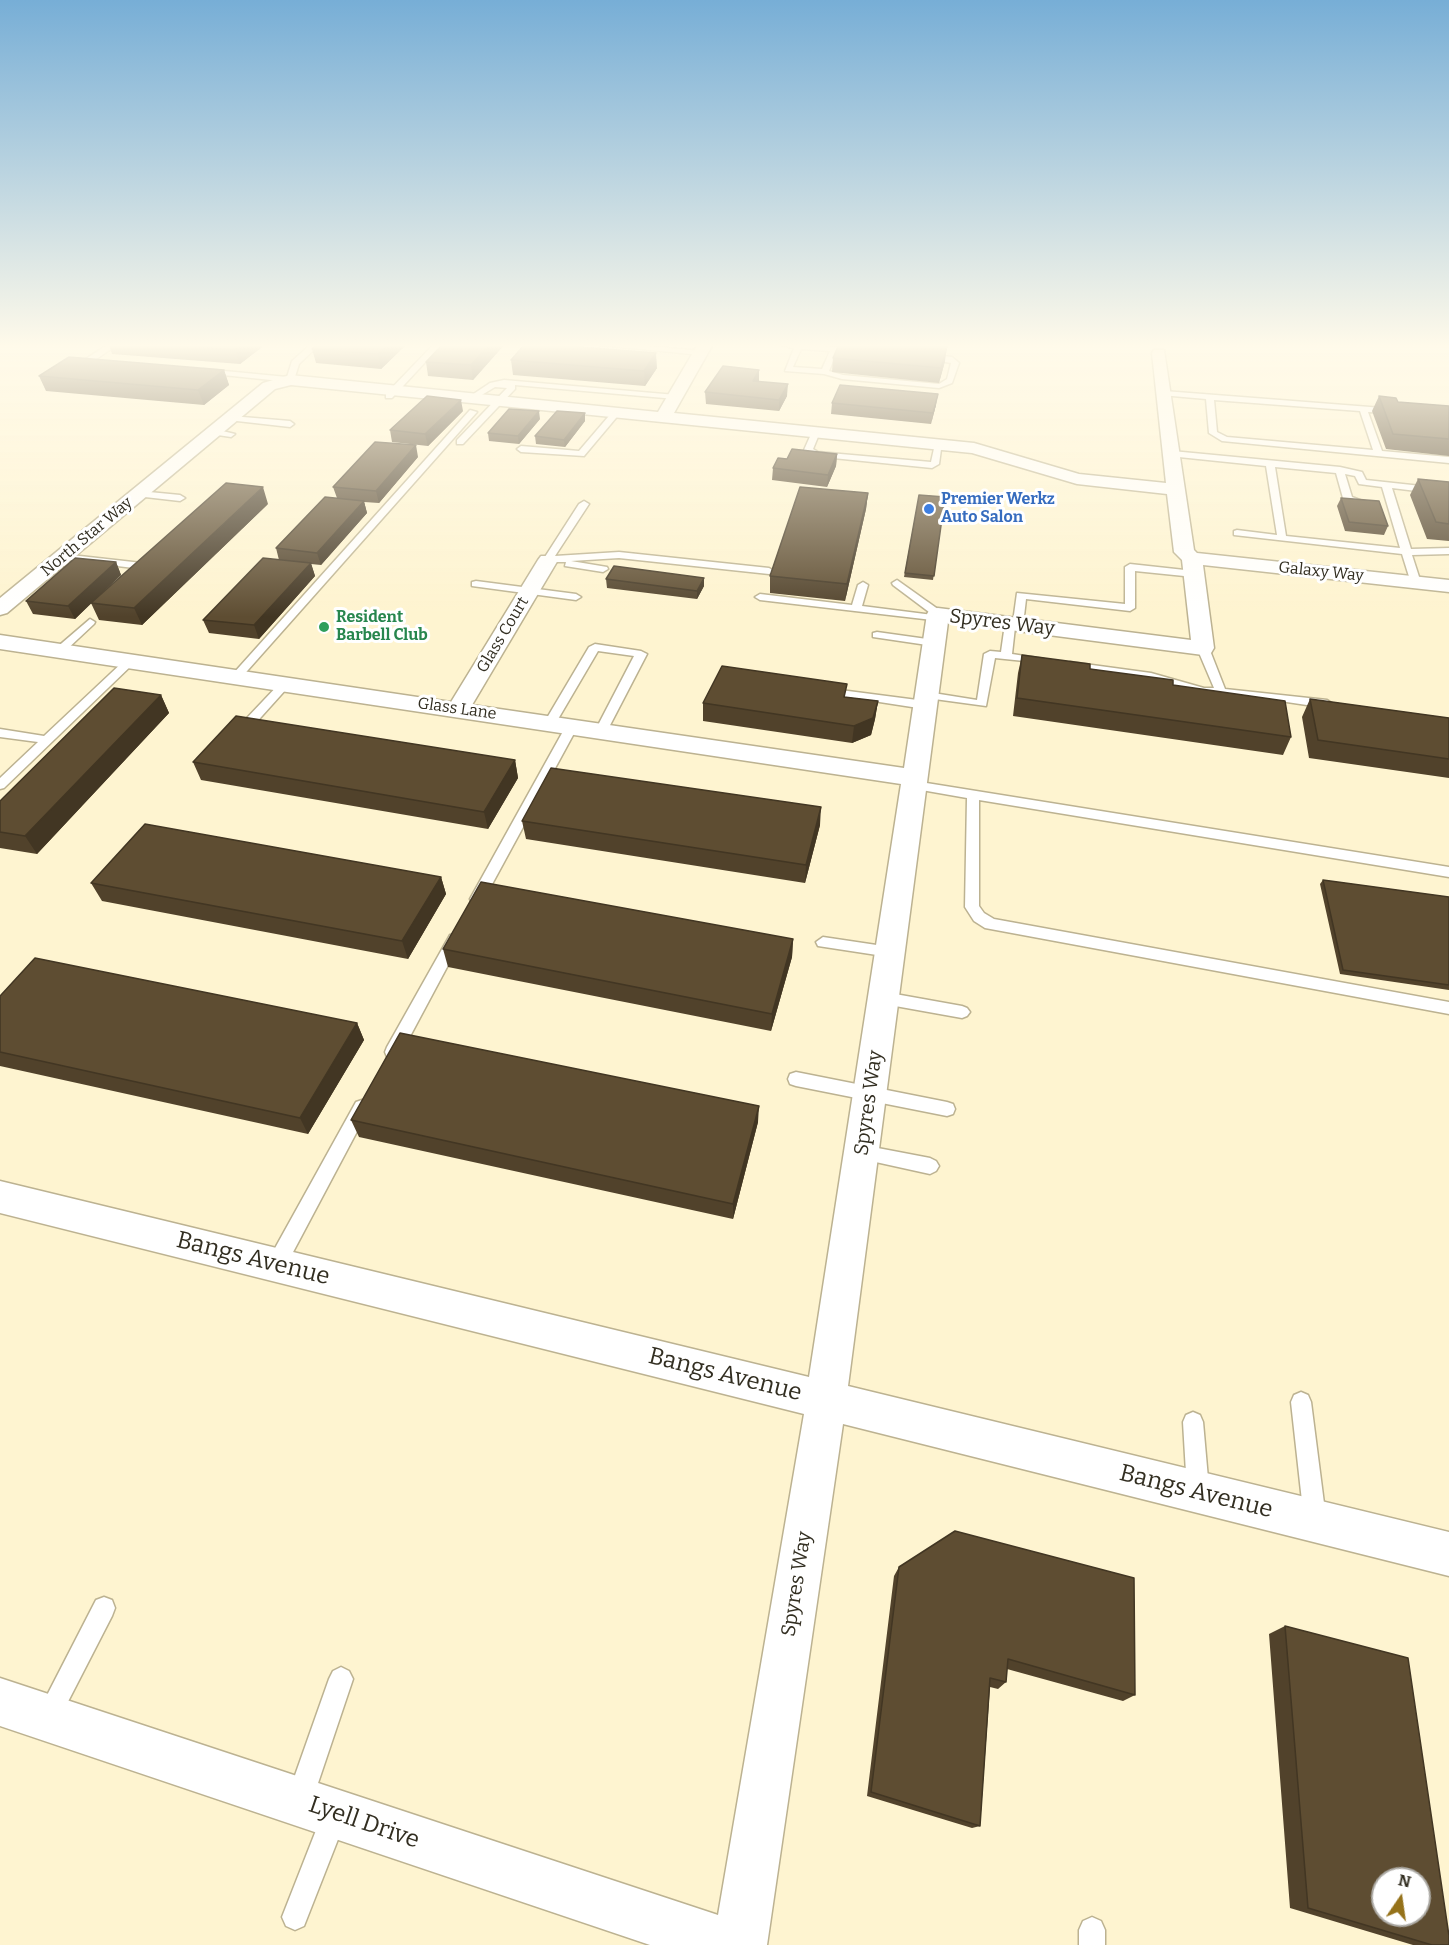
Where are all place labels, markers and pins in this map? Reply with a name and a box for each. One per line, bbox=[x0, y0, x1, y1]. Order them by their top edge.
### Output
place label: Premier Werkz Auto Salon bbox=[941, 490, 1055, 528]
marker: Premier Werkz Auto Salon bbox=[922, 502, 936, 516]
place label: Resident Barbell Club bbox=[336, 608, 428, 646]
marker: Resident Barbell Club bbox=[317, 620, 331, 634]

